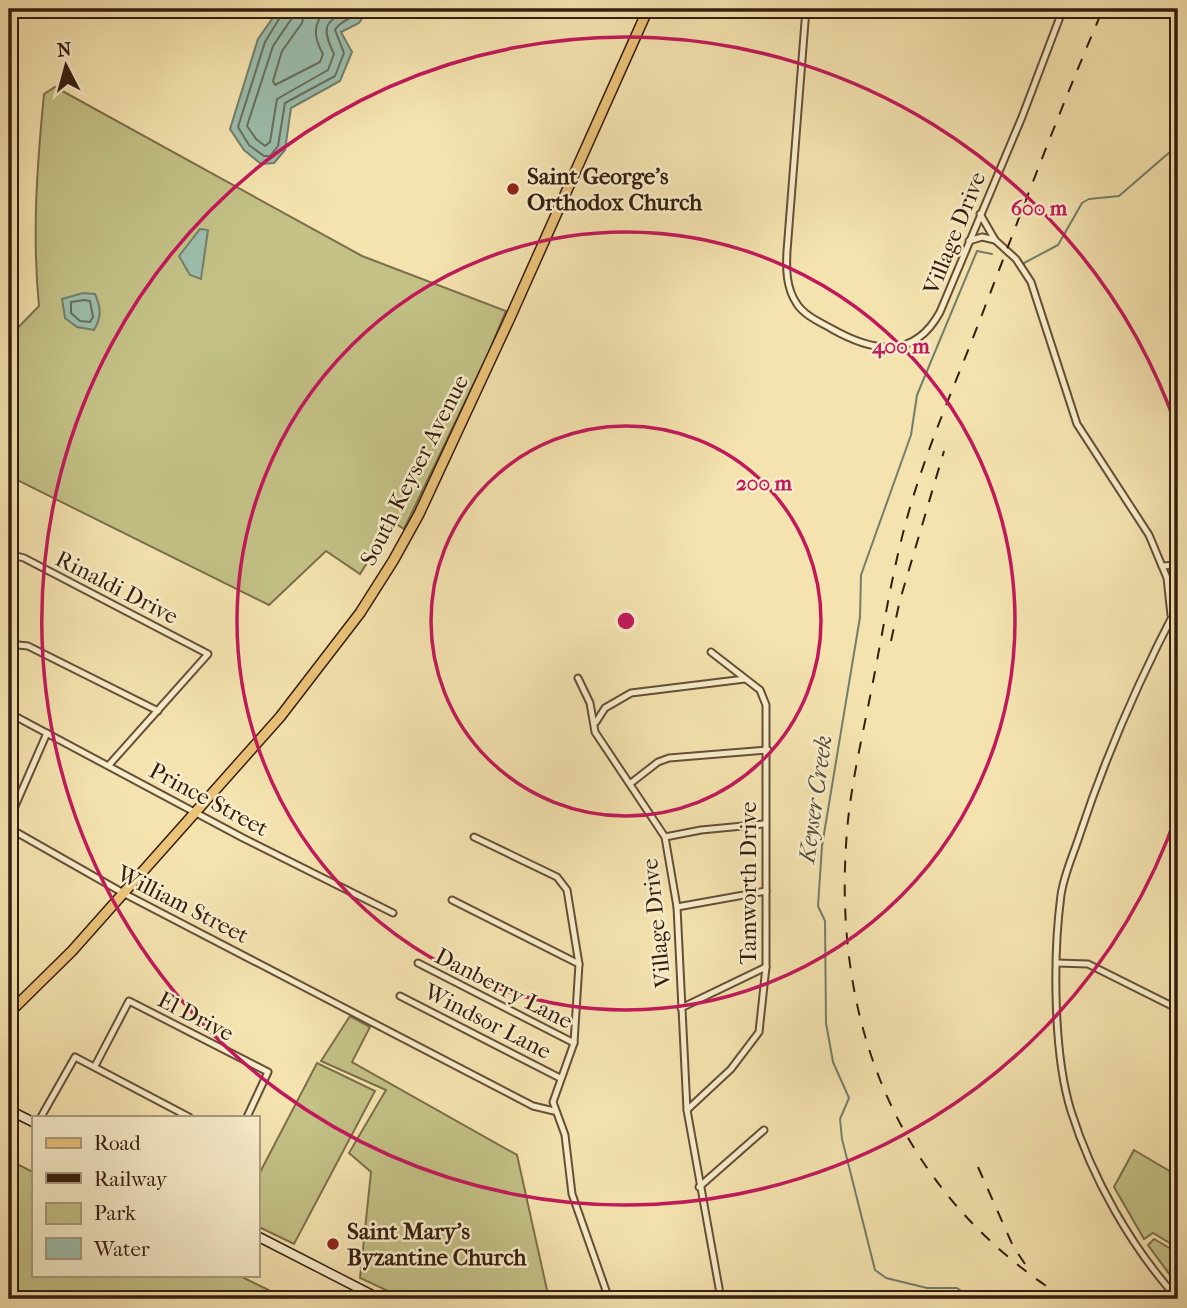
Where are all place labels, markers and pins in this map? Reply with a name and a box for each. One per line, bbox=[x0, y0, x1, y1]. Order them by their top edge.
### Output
place label: Saint George's Orthodox Church bbox=[527, 163, 703, 216]
marker: Saint George's Orthodox Church bbox=[505, 181, 521, 197]
centre of rings bbox=[614, 609, 638, 633]
place label: Saint Mary's Byzantine Church bbox=[347, 1218, 528, 1271]
marker: Saint Mary's Byzantine Church bbox=[325, 1236, 341, 1252]

